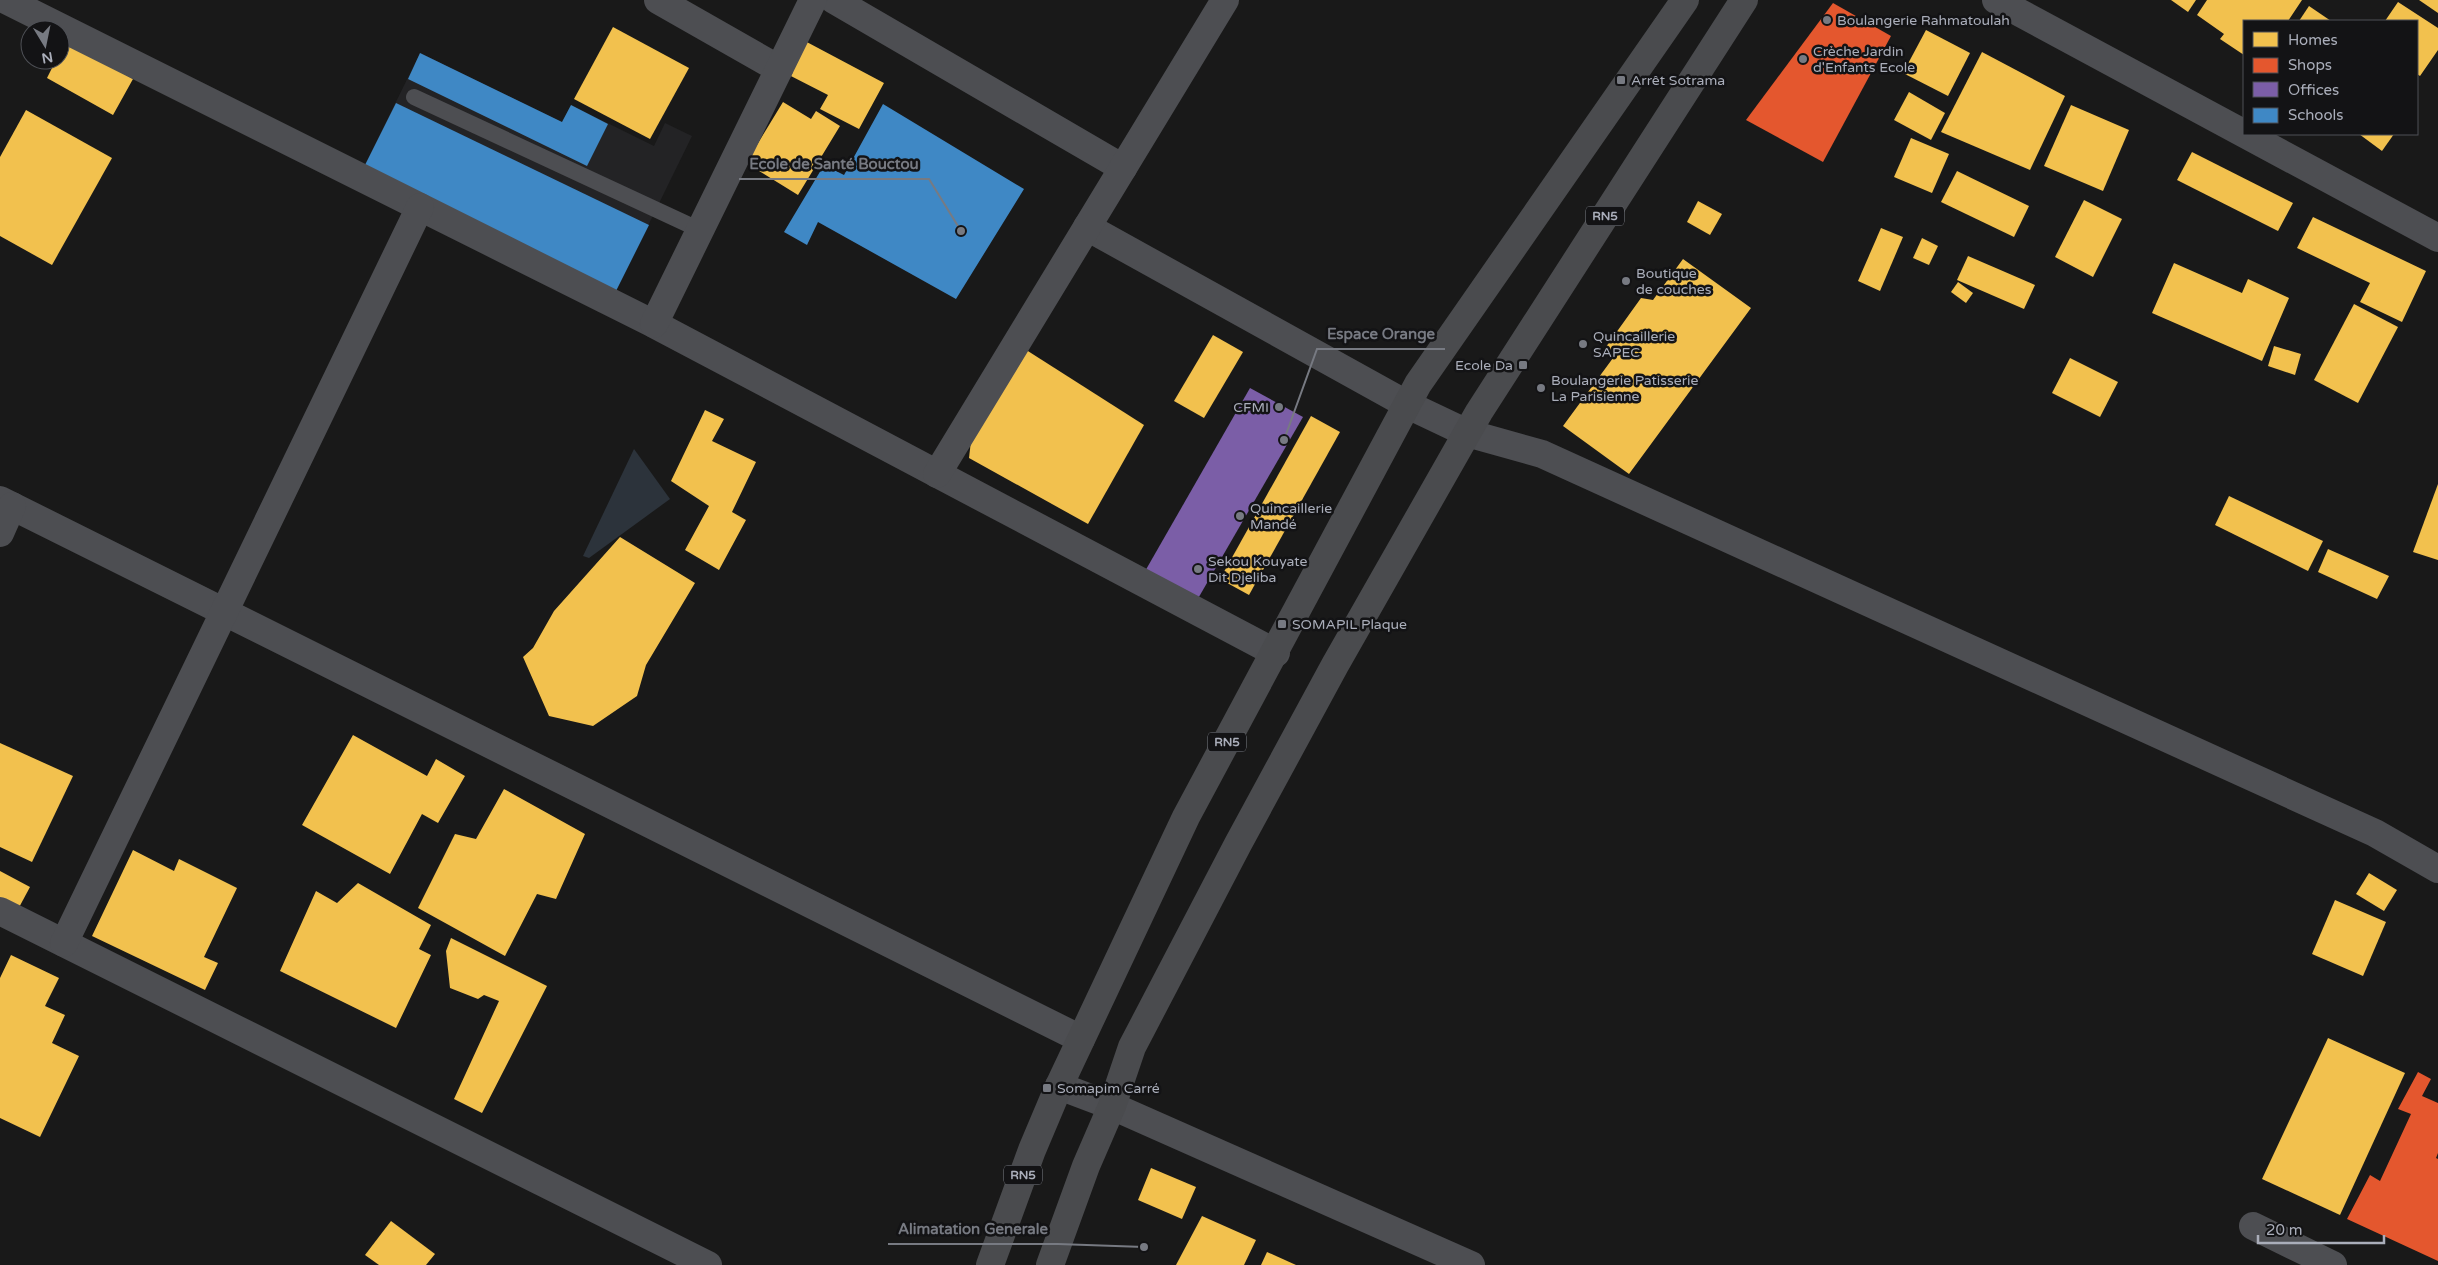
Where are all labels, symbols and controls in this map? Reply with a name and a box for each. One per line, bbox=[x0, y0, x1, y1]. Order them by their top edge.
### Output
place label: Boulangerie Rahmatoulah bbox=[1837, 12, 2010, 29]
marker: Boulangerie Rahmatoulah bbox=[1821, 14, 1833, 26]
north arrow bbox=[20, 20, 70, 70]
legend bbox=[2243, 20, 2418, 135]
text: Homes bbox=[2288, 31, 2338, 49]
place label: Crèche Jardin d'Enfants Ecole bbox=[1813, 43, 1915, 76]
text: N bbox=[40, 48, 54, 67]
marker: Crèche Jardin d'Enfants Ecole bbox=[1797, 53, 1809, 65]
text: Shops bbox=[2288, 56, 2332, 74]
place label: Arrêt Sotrama bbox=[1631, 72, 1725, 89]
marker: Arrêt Sotrama bbox=[1615, 74, 1627, 86]
text: Offices bbox=[2288, 81, 2339, 99]
text: Schools bbox=[2288, 106, 2344, 124]
callout: Ecole de Santé Bouctou bbox=[739, 149, 929, 179]
text: Ecole de Santé Bouctou bbox=[749, 155, 919, 173]
road number: RN5 bbox=[1586, 207, 1624, 226]
place label: Boutique de couches bbox=[1636, 265, 1712, 298]
marker: Boutique de couches bbox=[1620, 275, 1632, 287]
callout: Espace Orange bbox=[1317, 319, 1445, 349]
text: Espace Orange bbox=[1327, 325, 1436, 344]
place label: Quincaillerie SAPEC bbox=[1593, 328, 1675, 361]
marker: Quincaillerie SAPEC bbox=[1577, 338, 1589, 350]
place label: Ecole Da bbox=[1455, 357, 1513, 374]
marker: Ecole Da bbox=[1517, 359, 1529, 371]
place label: Boulangerie Patisserie La Parisienne bbox=[1551, 372, 1699, 405]
marker: Boulangerie Patisserie La Parisienne bbox=[1535, 382, 1547, 394]
place label: CFMI bbox=[1233, 399, 1269, 416]
marker: CFMI bbox=[1273, 401, 1285, 413]
place label: Quincaillerie Mandé bbox=[1250, 500, 1332, 533]
marker: Quincaillerie Mandé bbox=[1234, 510, 1246, 522]
place label: Sekou Kouyate Dit Djeliba bbox=[1208, 553, 1308, 586]
marker: Sekou Kouyate Dit Djeliba bbox=[1192, 563, 1204, 575]
place label: SOMAPIL Plaque bbox=[1292, 616, 1407, 633]
marker: SOMAPIL Plaque bbox=[1276, 618, 1288, 630]
road number: RN5 bbox=[1208, 732, 1246, 752]
place label: Somapim Carré bbox=[1057, 1080, 1160, 1097]
marker: Somapim Carré bbox=[1041, 1082, 1053, 1094]
road number: RN5 bbox=[1004, 1166, 1042, 1184]
scale bar bbox=[2258, 1212, 2384, 1244]
callout: Alimatation Generale bbox=[888, 1214, 1058, 1244]
text: Alimatation Generale bbox=[898, 1220, 1049, 1238]
text: 20 m bbox=[2266, 1221, 2303, 1239]

